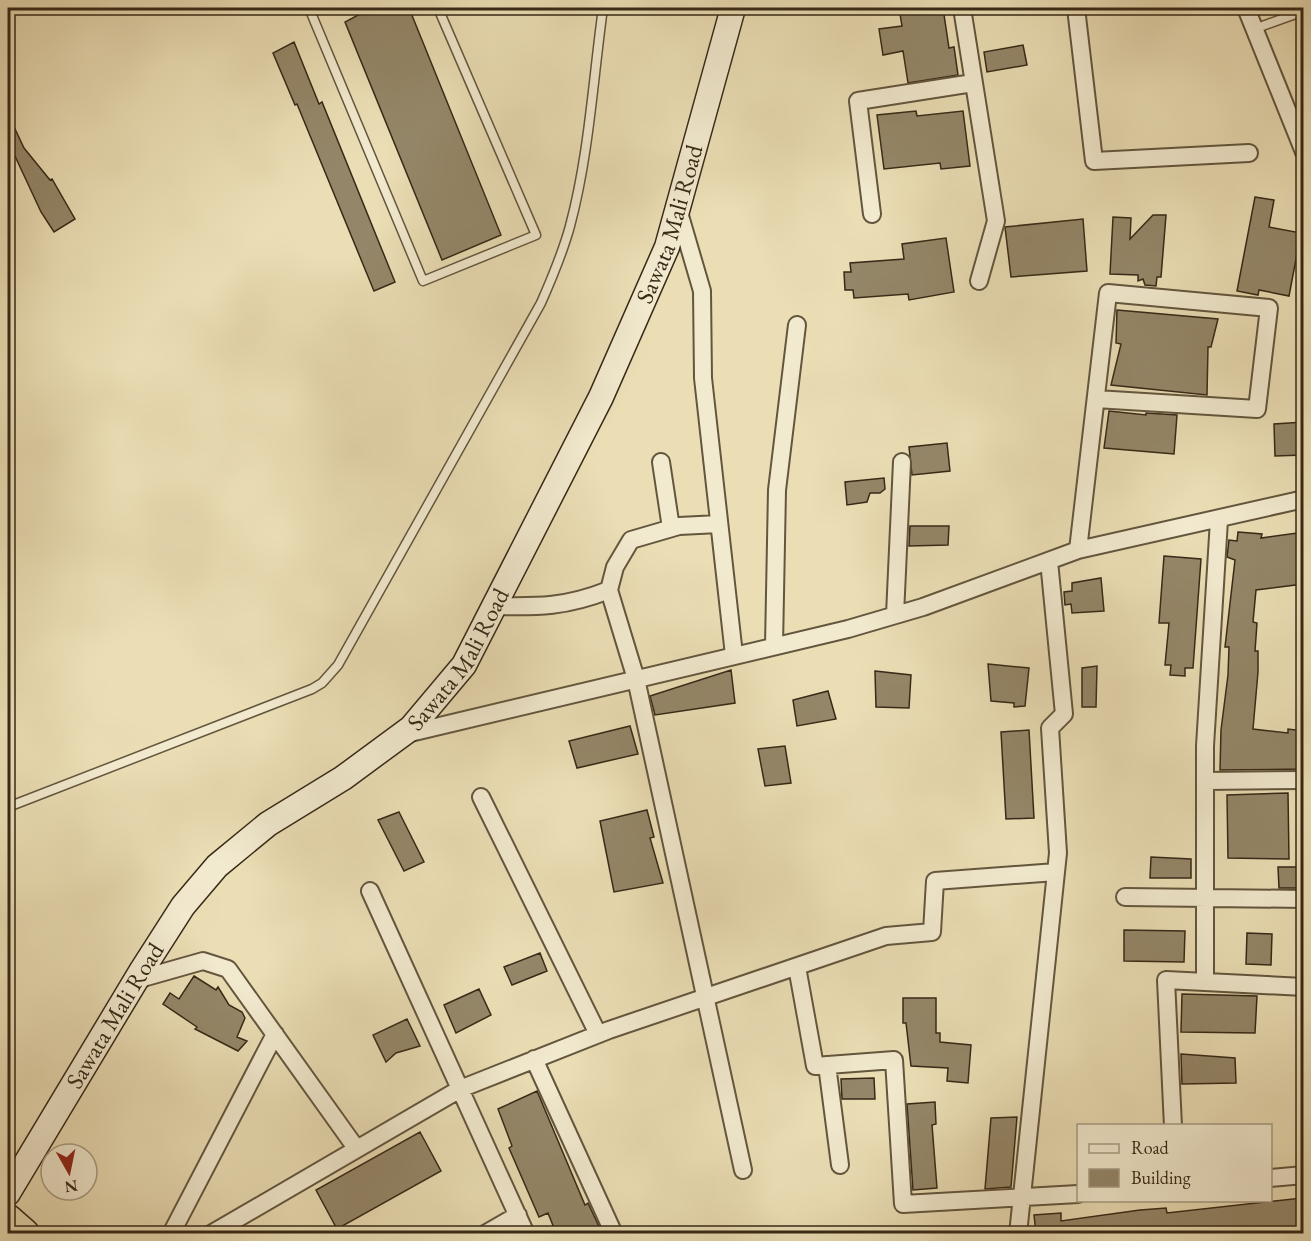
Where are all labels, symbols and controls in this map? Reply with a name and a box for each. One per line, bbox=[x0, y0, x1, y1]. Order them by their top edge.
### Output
street label: Sawata Mali Road bbox=[628, 140, 710, 308]
street label: Sawata Mali Road bbox=[400, 582, 516, 737]
street label: Sawata Mali Road bbox=[58, 936, 171, 1094]
legend bbox=[1077, 1124, 1272, 1202]
text: Road bbox=[1131, 1136, 1170, 1159]
north arrow bbox=[39, 1142, 99, 1202]
text: Building bbox=[1131, 1166, 1191, 1189]
text: N bbox=[63, 1175, 79, 1198]

